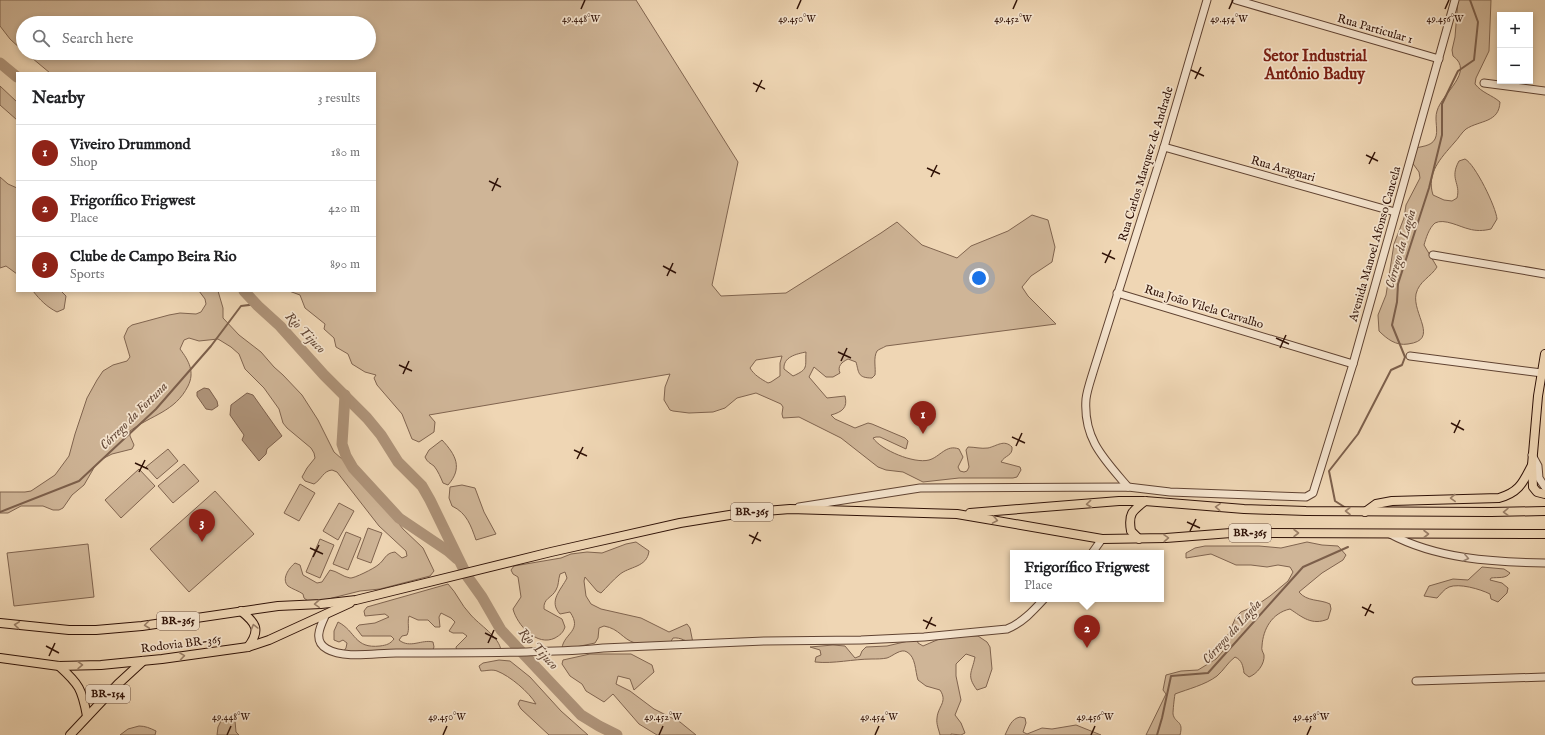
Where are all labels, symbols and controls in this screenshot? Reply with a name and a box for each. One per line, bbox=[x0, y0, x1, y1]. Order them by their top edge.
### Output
street label: Rua Particular 1 bbox=[1335, 11, 1415, 47]
map controls bbox=[1497, 12, 1533, 84]
button: + bbox=[1497, 12, 1533, 48]
text: 49.448°W bbox=[562, 13, 600, 26]
text: 49.450°W bbox=[778, 13, 816, 26]
text: 49.452°W bbox=[994, 13, 1032, 26]
text: 49.454°W bbox=[1210, 13, 1248, 26]
text: 49.456°W bbox=[1427, 13, 1464, 26]
search box bbox=[16, 16, 376, 60]
icon: search bbox=[30, 27, 52, 49]
text: Search here bbox=[62, 29, 133, 48]
district label: Setor Industrial Antônio Baduy bbox=[1263, 47, 1367, 85]
button: − bbox=[1497, 48, 1533, 84]
street label: Rua Carlos Marquez de Andrade bbox=[1115, 84, 1178, 244]
text: Nearby bbox=[32, 88, 85, 109]
text: 3 results bbox=[318, 90, 360, 107]
text: Viveiro Drummond bbox=[70, 135, 191, 154]
text: 1 bbox=[43, 144, 47, 161]
text: 180 m bbox=[331, 144, 360, 161]
street label: Rua Araguari bbox=[1249, 153, 1317, 185]
text: Shop bbox=[70, 154, 98, 171]
street label: Avenida Manoel Afonso Cancela bbox=[1345, 164, 1405, 324]
text: Frigorífico Frigwest bbox=[70, 191, 195, 210]
text: 2 bbox=[42, 200, 48, 217]
text: 420 m bbox=[328, 200, 360, 217]
water label: Córrego da Lagôa bbox=[1382, 207, 1421, 291]
text: Place bbox=[70, 210, 98, 227]
text: Clube de Campo Beira Rio bbox=[70, 247, 237, 266]
text: 3 bbox=[43, 256, 47, 273]
text: 890 m bbox=[330, 256, 360, 273]
text: Sports bbox=[70, 266, 105, 283]
your location bbox=[969, 268, 989, 288]
street label: Rua João Vilela Carvalho bbox=[1142, 282, 1266, 333]
water label: Rio Tijuco bbox=[281, 309, 329, 358]
water label: Córrego da Fortuna bbox=[96, 378, 173, 454]
pin: 1 bbox=[910, 401, 936, 434]
one-way arrow bbox=[1450, 494, 1456, 502]
one-way arrow bbox=[1085, 500, 1092, 509]
one-way arrow bbox=[1215, 502, 1221, 511]
road number: BR-365 bbox=[731, 503, 773, 521]
one-way arrow bbox=[1345, 507, 1351, 516]
one-way arrow bbox=[1503, 508, 1509, 516]
pin: 3 bbox=[189, 509, 215, 542]
one-way arrow bbox=[992, 515, 999, 524]
road number: BR-365 bbox=[1229, 524, 1271, 542]
one-way arrow bbox=[1293, 529, 1299, 537]
one-way arrow bbox=[1423, 530, 1429, 538]
one-way arrow bbox=[1163, 534, 1169, 542]
popup bbox=[1010, 550, 1164, 602]
one-way arrow bbox=[1463, 553, 1470, 561]
text: Frigorífico Frigwest bbox=[1024, 558, 1150, 577]
text: Place bbox=[1024, 577, 1053, 594]
water label: Córrego da Lagôa bbox=[1199, 596, 1266, 669]
one-way arrow bbox=[314, 600, 320, 609]
road number: BR-365 bbox=[157, 612, 199, 630]
pin: 2 bbox=[1074, 615, 1100, 648]
one-way arrow bbox=[144, 620, 150, 629]
one-way arrow bbox=[14, 621, 20, 630]
one-way arrow bbox=[250, 624, 259, 631]
water label: Rio Tijuco bbox=[514, 624, 562, 674]
street label: Rodovia BR-365 bbox=[140, 632, 223, 656]
one-way arrow bbox=[179, 652, 185, 661]
one-way arrow bbox=[77, 661, 83, 670]
road number: BR-154 bbox=[86, 685, 130, 703]
text: 49.448°W bbox=[212, 711, 250, 724]
text: 49.450°W bbox=[428, 711, 466, 724]
text: 49.452°W bbox=[644, 711, 682, 724]
text: 49.454°W bbox=[860, 711, 898, 724]
text: 49.456°W bbox=[1077, 711, 1114, 724]
text: 49.458°W bbox=[1293, 711, 1330, 724]

